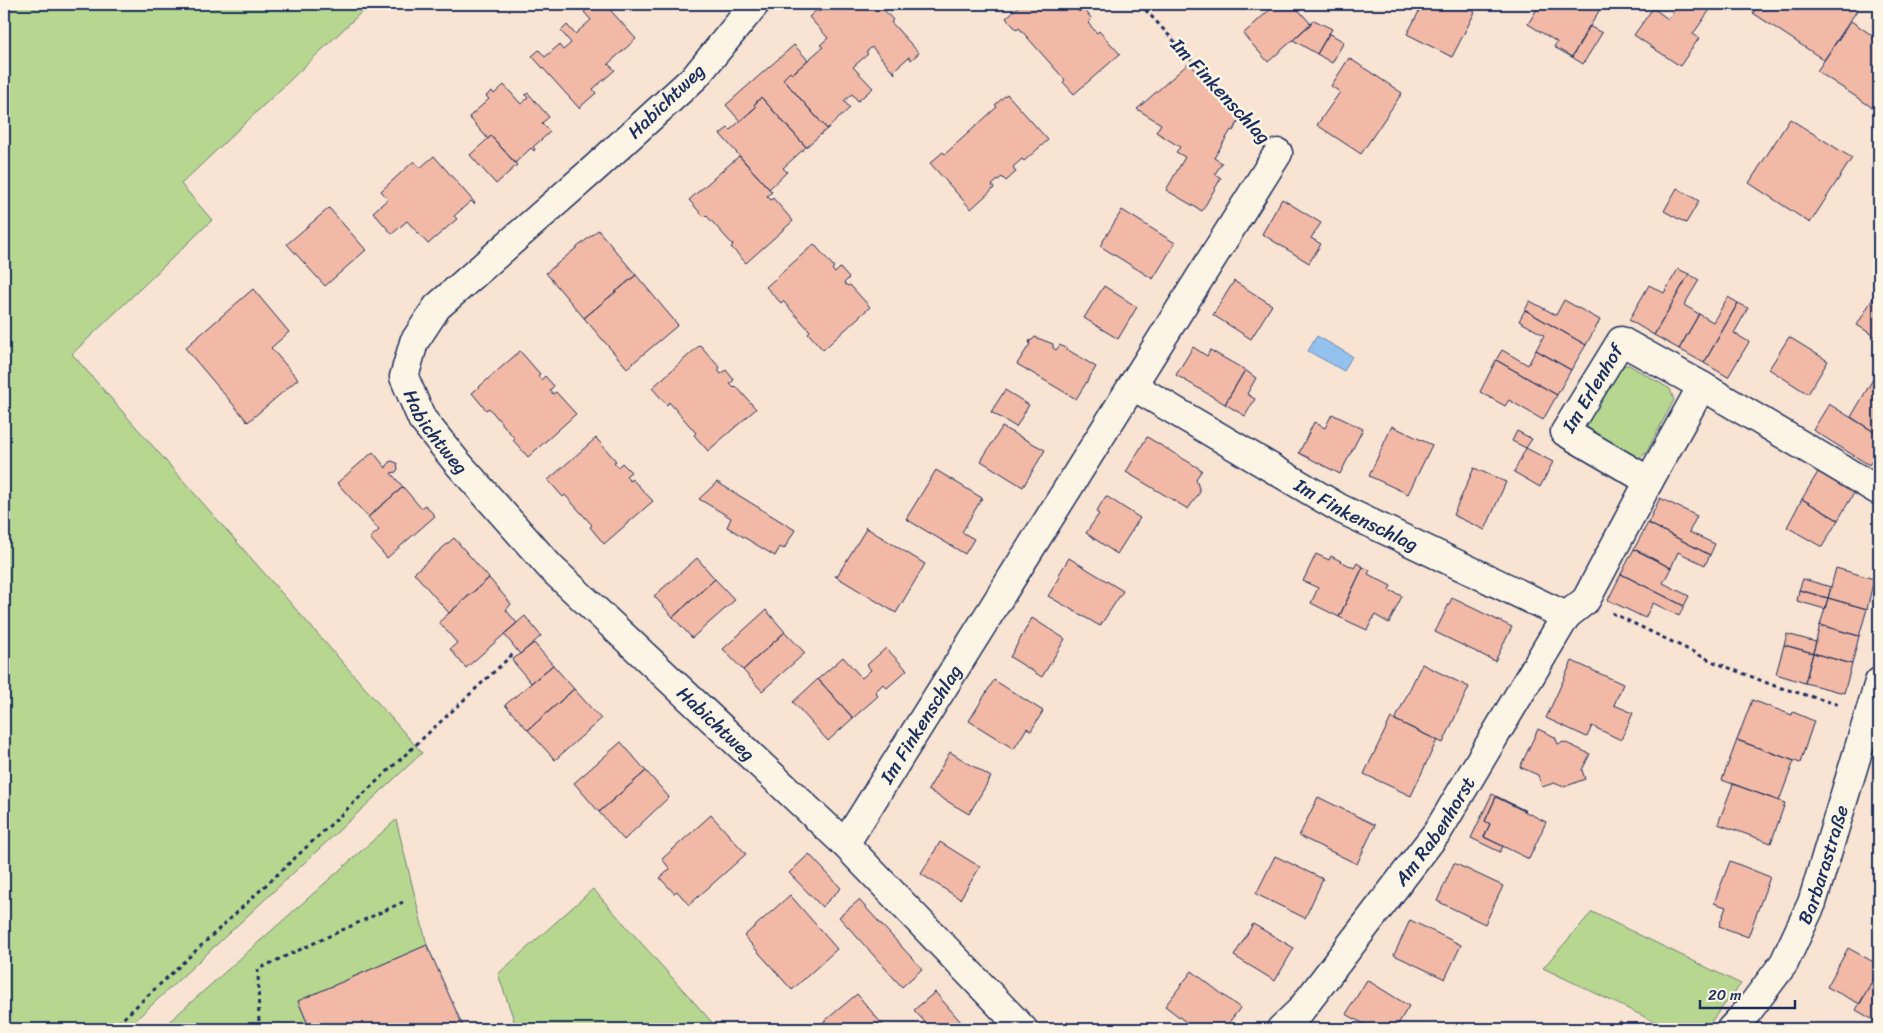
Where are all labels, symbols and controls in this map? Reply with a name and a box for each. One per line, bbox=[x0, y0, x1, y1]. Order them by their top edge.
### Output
street label: Im Finkenschlag bbox=[1162, 29, 1279, 152]
street label: Habichtweg bbox=[619, 55, 713, 147]
street label: Im Erlenhof bbox=[1552, 336, 1633, 439]
street label: Habichtweg bbox=[395, 384, 477, 482]
street label: Im Finkenschlag bbox=[1287, 468, 1424, 560]
street label: Im Finkenschlag bbox=[870, 657, 970, 791]
street label: Habichtweg bbox=[669, 677, 763, 769]
street label: Am Rabenhorst bbox=[1385, 770, 1484, 894]
street label: Barbarastraße bbox=[1788, 801, 1857, 930]
scale bar bbox=[1700, 978, 1796, 1010]
text: 20 m bbox=[1708, 982, 1742, 1008]

